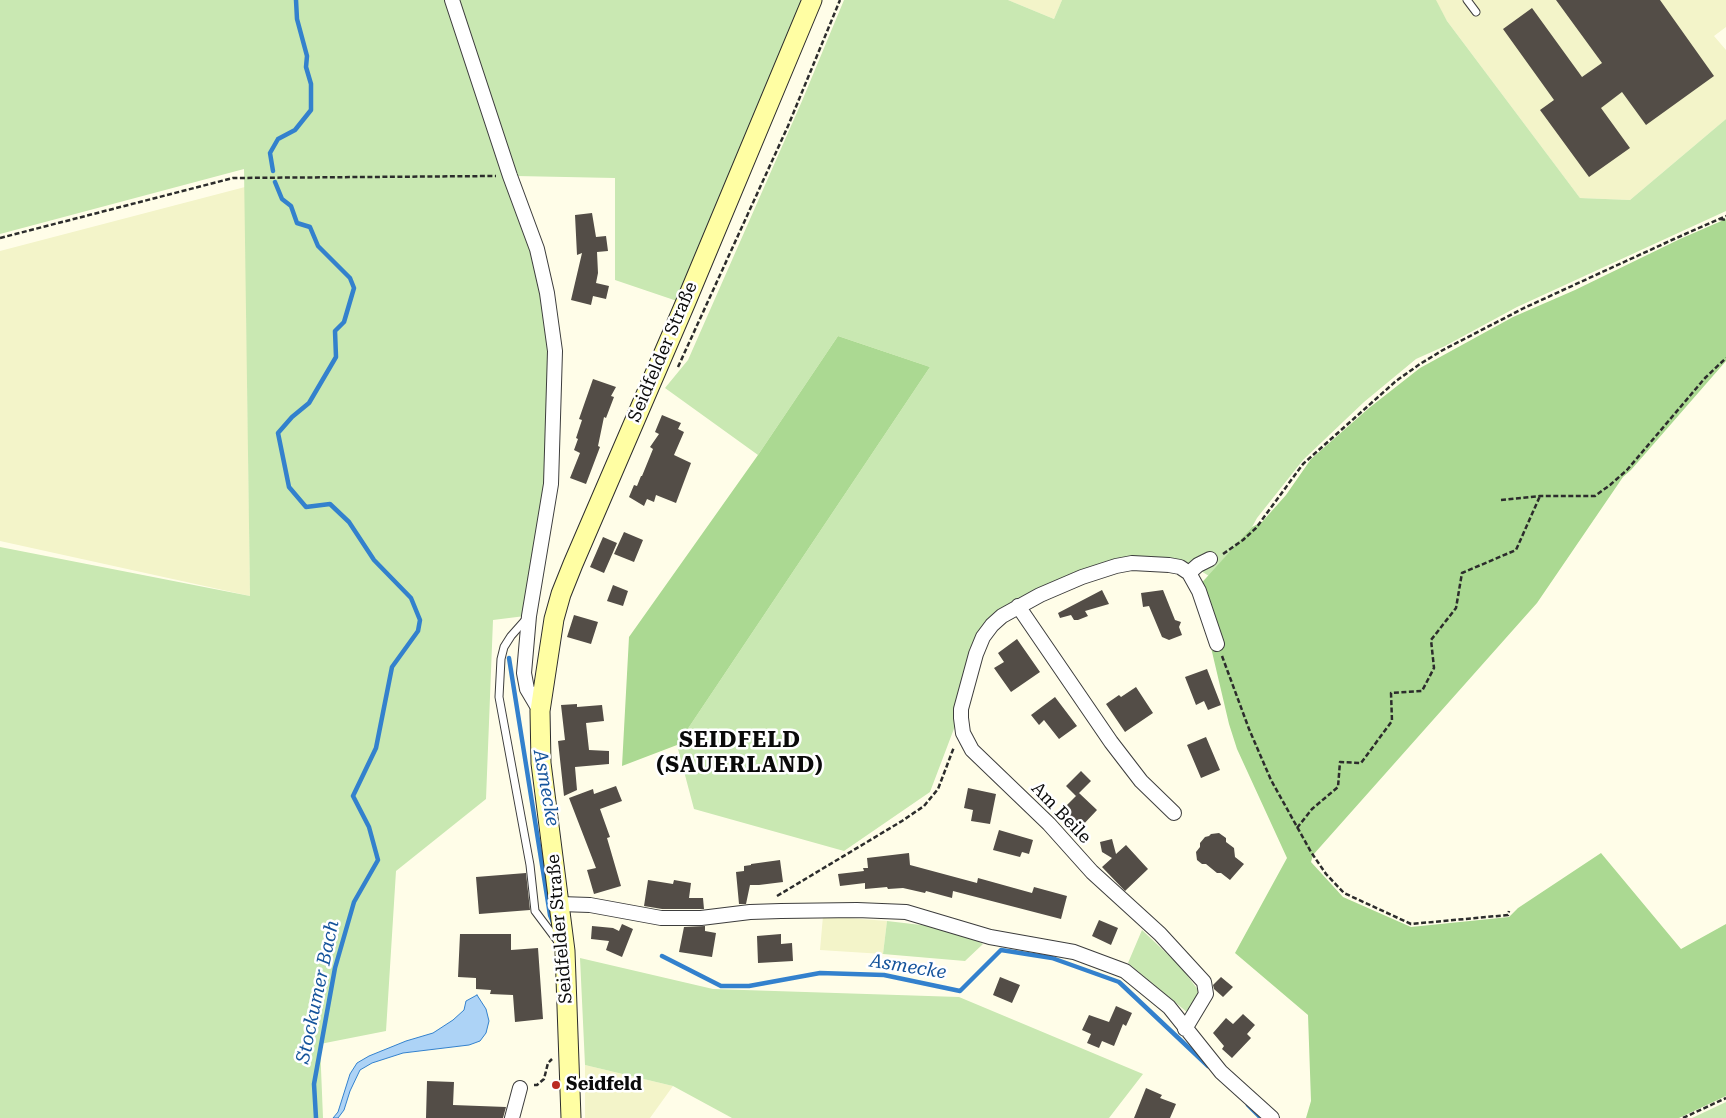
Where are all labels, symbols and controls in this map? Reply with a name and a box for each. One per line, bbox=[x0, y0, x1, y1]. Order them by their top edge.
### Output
street label: Seidfelder Straße bbox=[624, 279, 702, 425]
district label: SEIDFELD (SAUERLAND) bbox=[655, 728, 825, 779]
water label: Asmecke bbox=[528, 748, 564, 828]
street label: Am Beile bbox=[1027, 778, 1095, 848]
street label: Seidfelder Straße bbox=[543, 853, 577, 1005]
water label: Stockumer Bach bbox=[292, 918, 344, 1066]
water label: Asmecke bbox=[868, 950, 948, 984]
place label: Seidfeld bbox=[566, 1074, 642, 1096]
marker: Seidfeld bbox=[550, 1079, 562, 1091]

